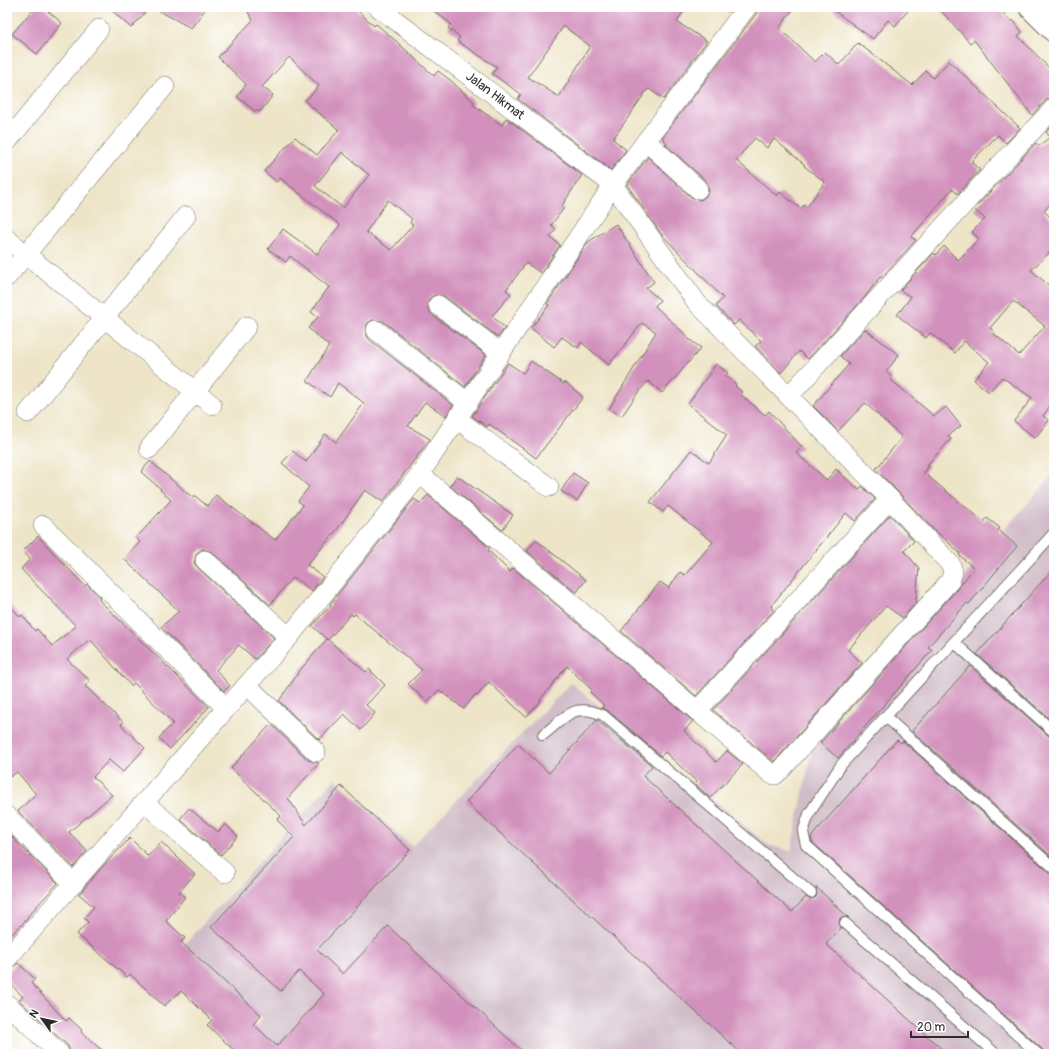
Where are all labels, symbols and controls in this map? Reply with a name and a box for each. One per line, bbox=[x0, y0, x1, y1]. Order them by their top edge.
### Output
street label: Jalan Hikmat bbox=[463, 68, 528, 124]
north arrow bbox=[22, 999, 62, 1039]
text: N bbox=[27, 1007, 42, 1020]
scale bar bbox=[911, 1013, 968, 1039]
text: 20 m bbox=[917, 1020, 946, 1035]

